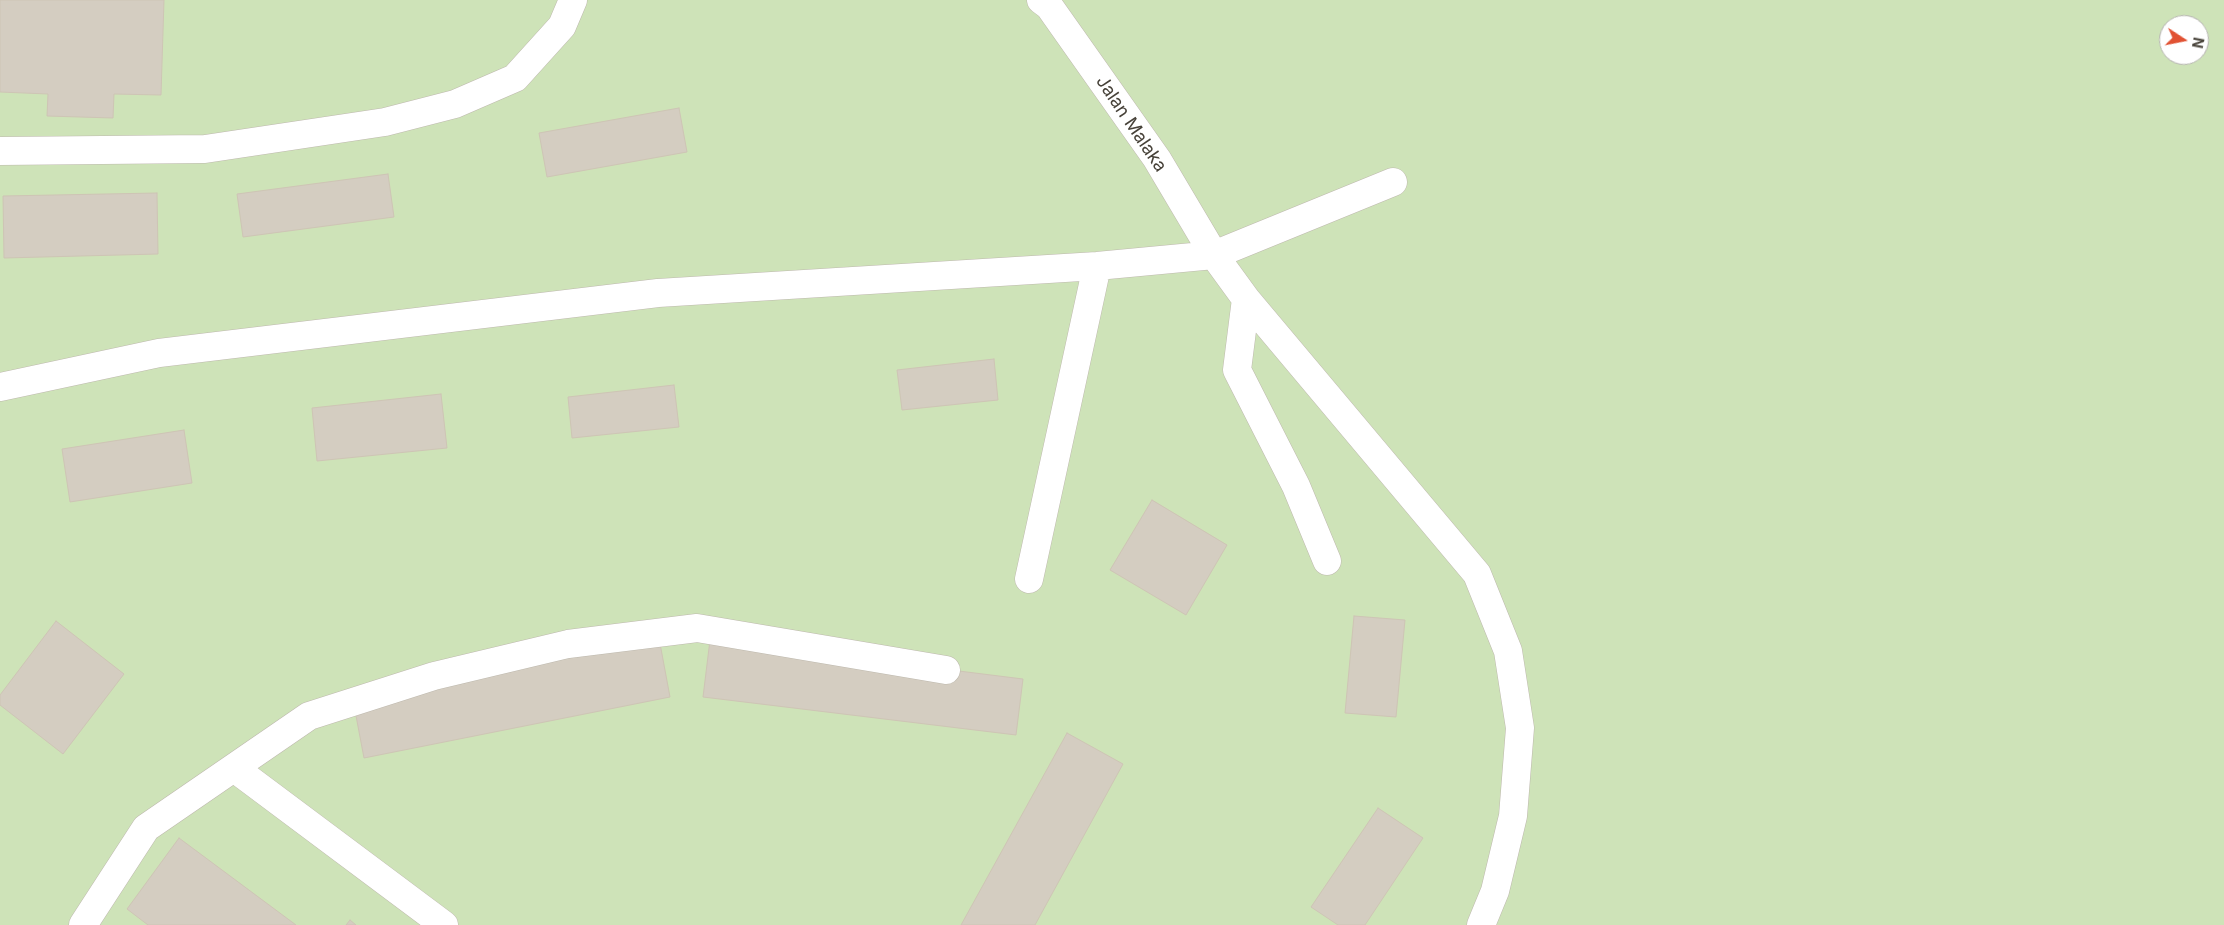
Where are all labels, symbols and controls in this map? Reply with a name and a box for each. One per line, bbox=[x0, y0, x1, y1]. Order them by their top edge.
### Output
north arrow bbox=[2159, 15, 2209, 65]
text: N bbox=[2189, 36, 2208, 50]
street label: Jalan Malaka bbox=[1091, 72, 1171, 176]

